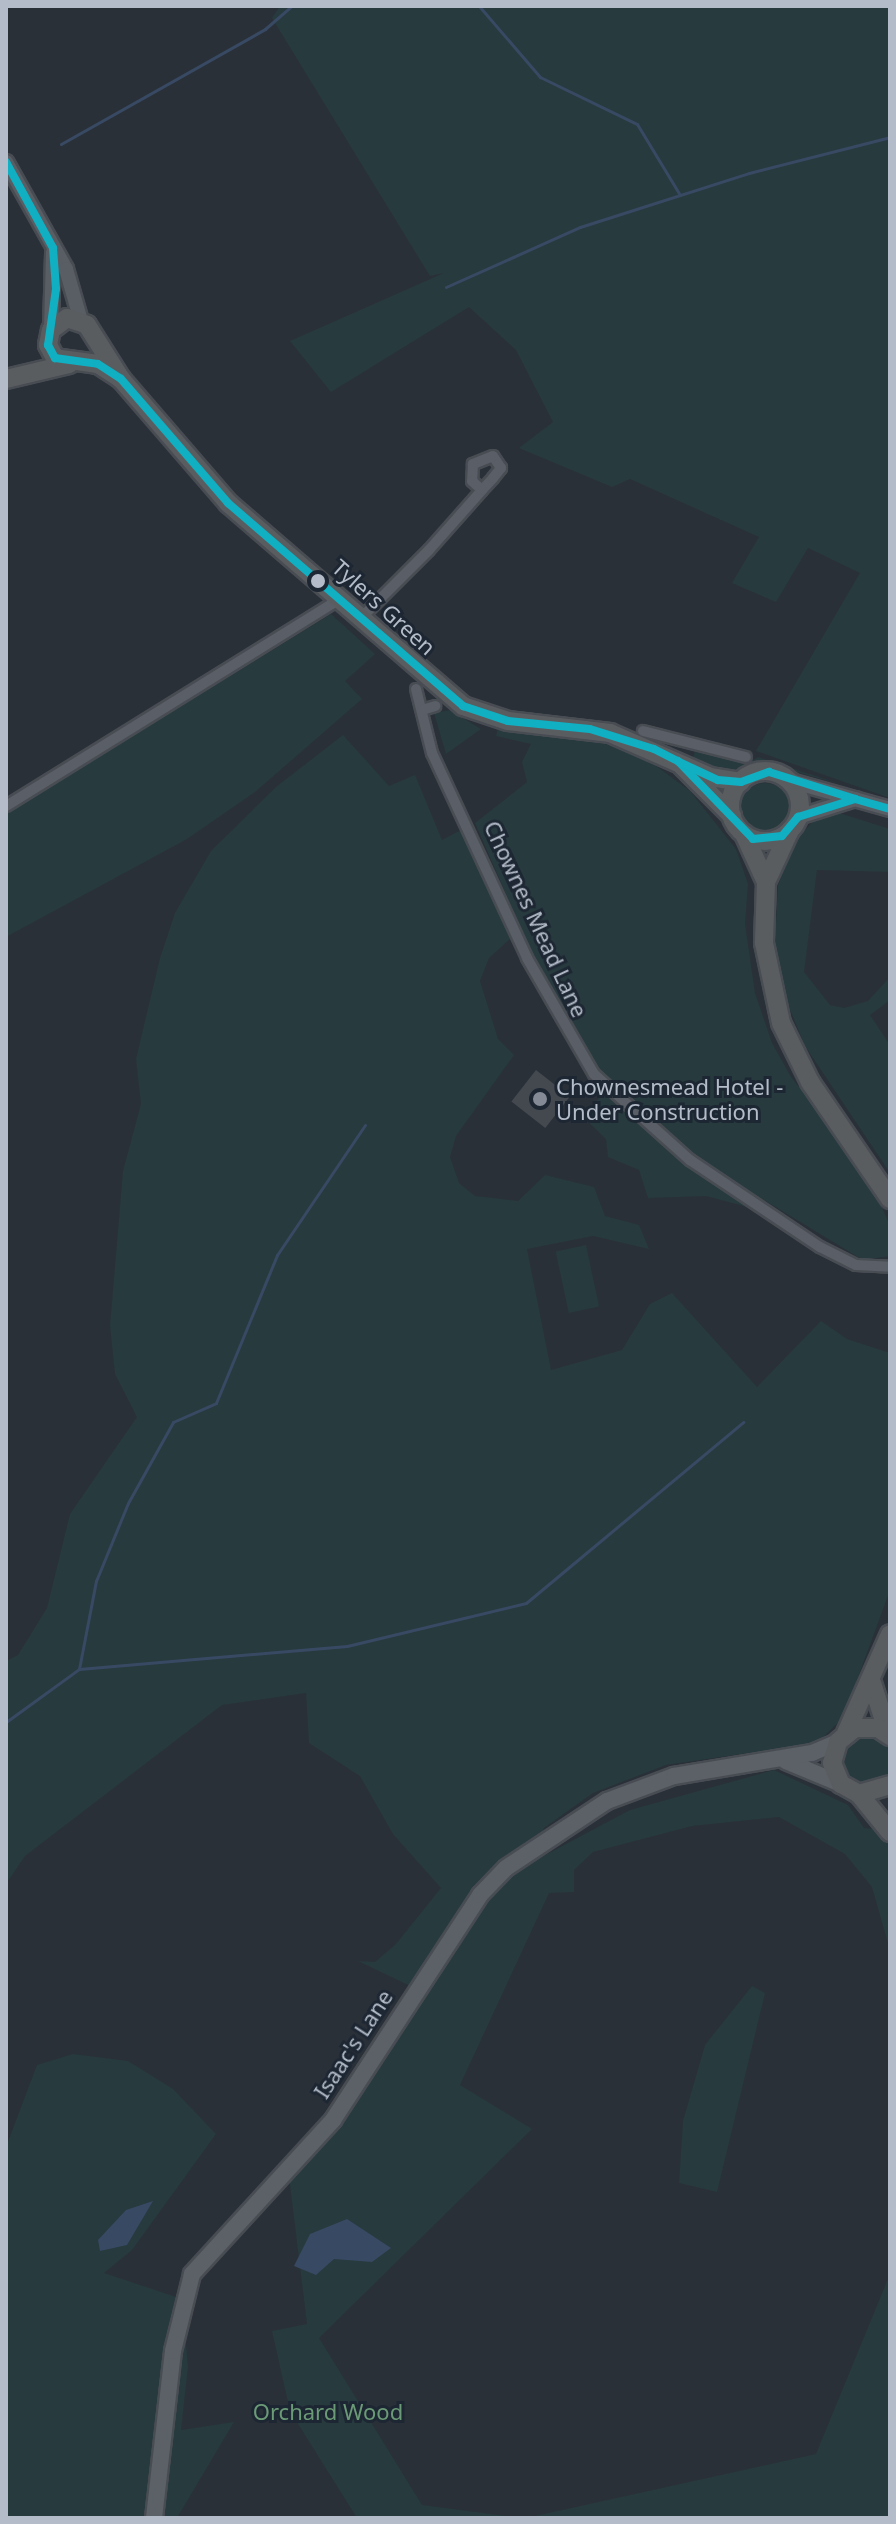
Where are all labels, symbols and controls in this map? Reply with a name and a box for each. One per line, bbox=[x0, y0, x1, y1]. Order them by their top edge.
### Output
street label: Tylers Green bbox=[327, 554, 441, 660]
unlabelled marker bbox=[310, 573, 326, 589]
street label: Chownes Mead Lane bbox=[479, 817, 593, 1021]
place label: Chownesmead Hotel - Under Construction bbox=[556, 1073, 783, 1124]
marker: Chownesmead Hotel - Under Construction bbox=[531, 1090, 549, 1108]
street label: Isaac's Lane bbox=[308, 1985, 398, 2103]
park label: Orchard Wood bbox=[253, 2399, 403, 2425]

